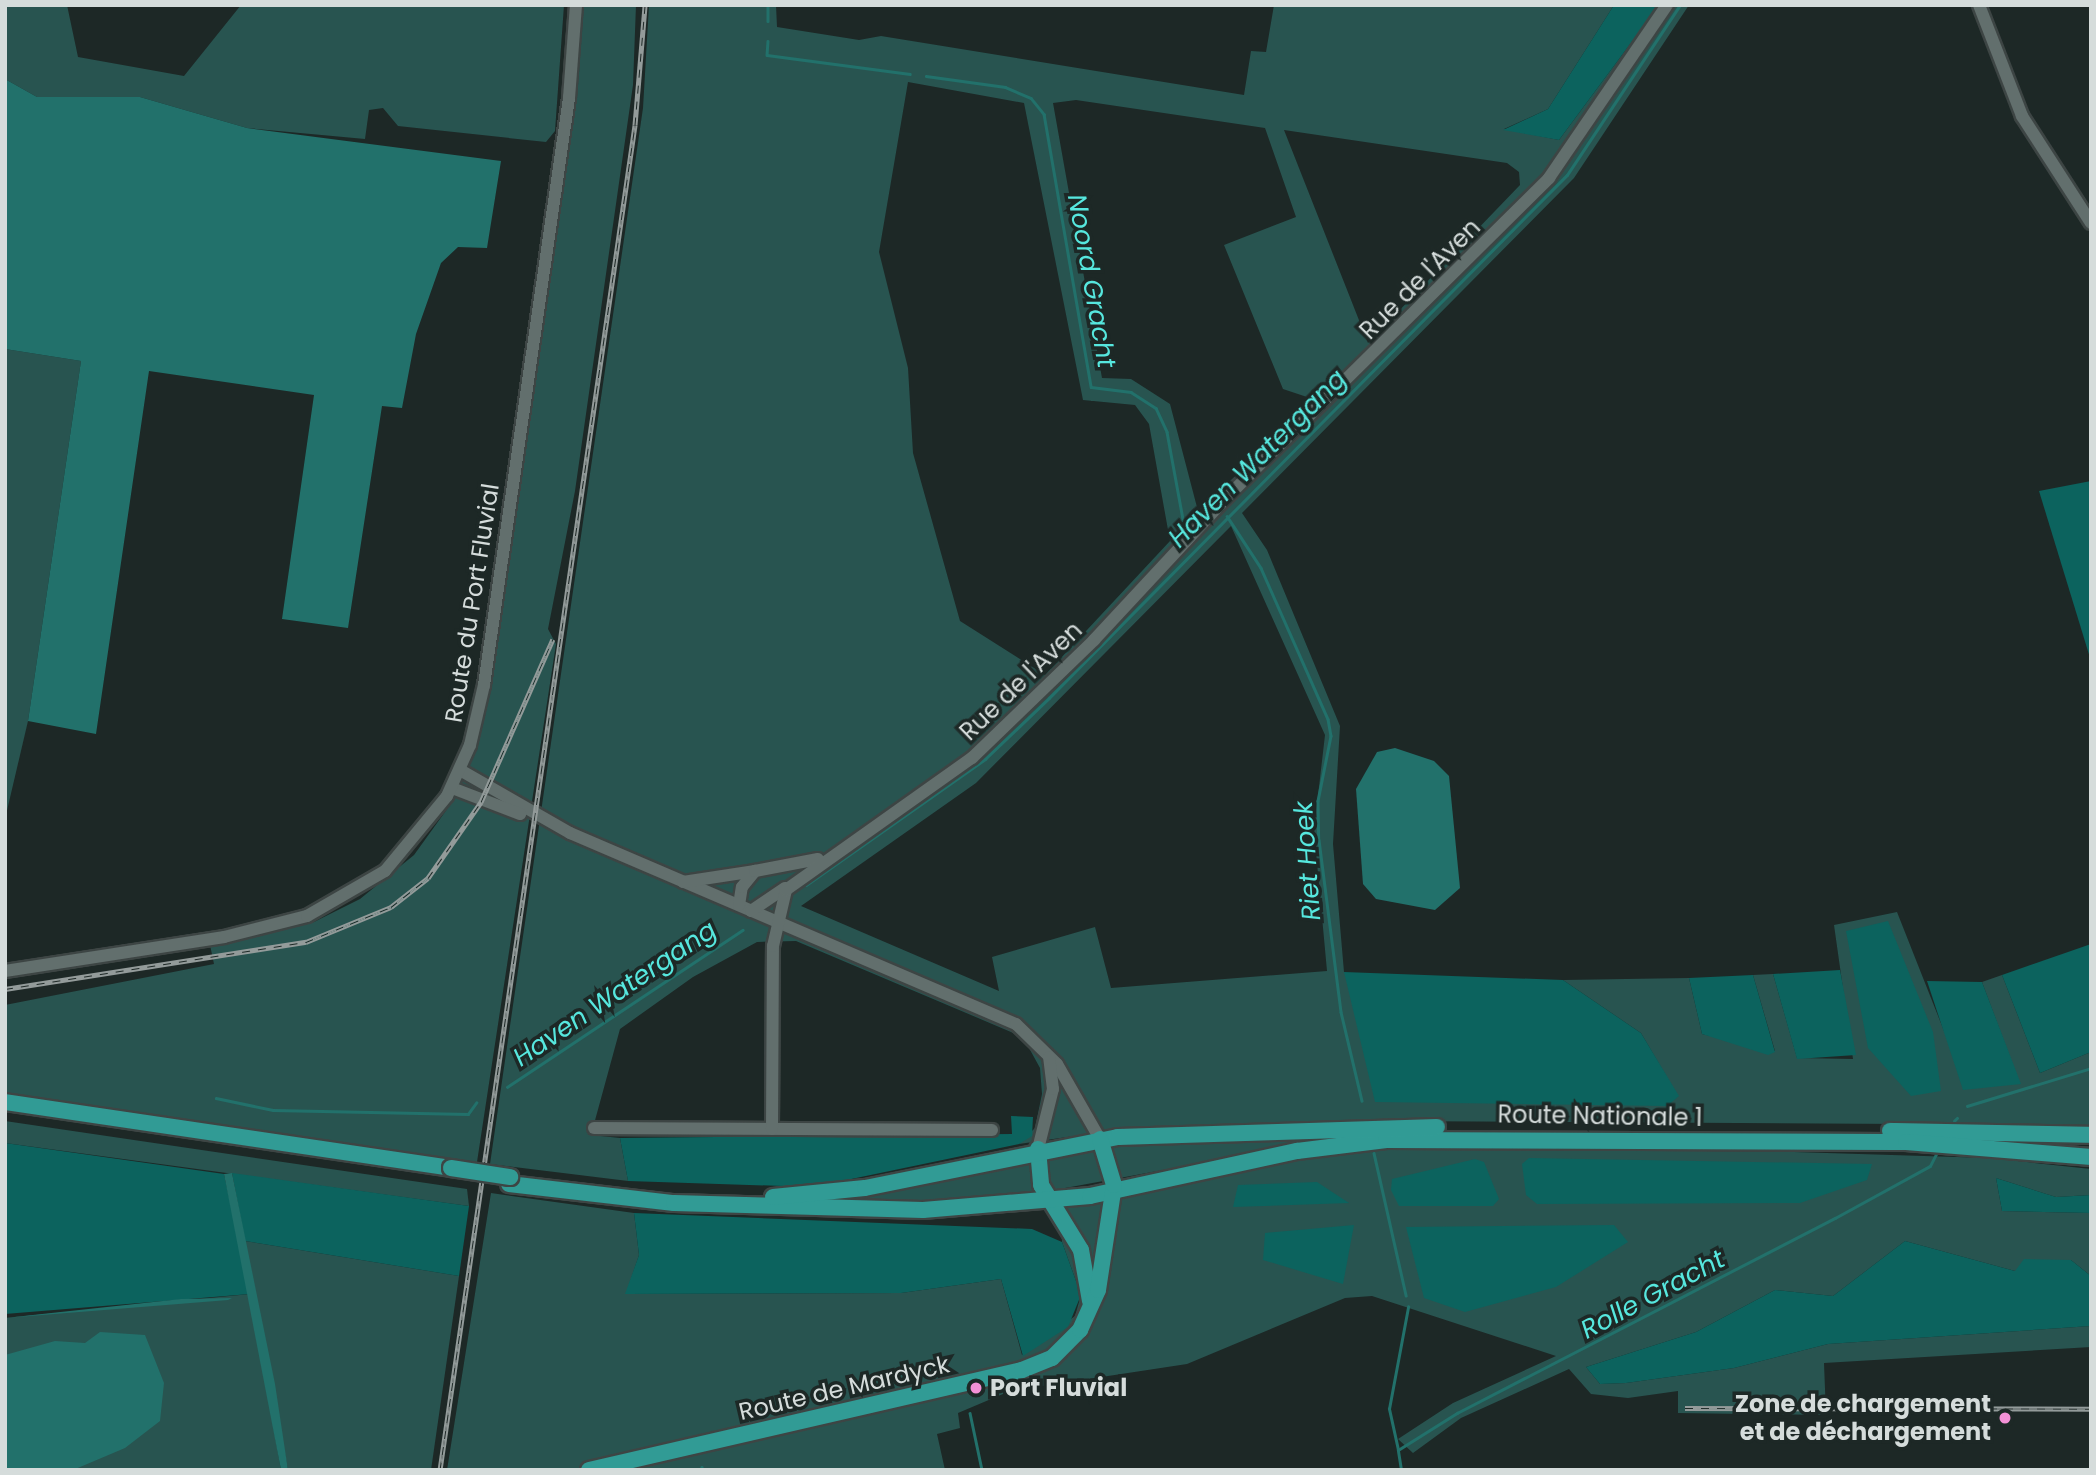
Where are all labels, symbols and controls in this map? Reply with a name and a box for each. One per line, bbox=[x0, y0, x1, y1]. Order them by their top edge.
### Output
water label: Noord Gracht bbox=[1060, 192, 1122, 370]
street label: Rue de l'Aven bbox=[1354, 213, 1486, 345]
water label: Haven Watergang bbox=[1163, 364, 1353, 554]
street label: Route du Port Fluvial bbox=[439, 481, 505, 725]
street label: Rue de l'Aven bbox=[954, 616, 1088, 746]
water label: Riet Hoek bbox=[1288, 800, 1328, 922]
water label: Haven Watergang bbox=[508, 914, 722, 1074]
street label: Route Nationale 1 bbox=[1497, 1100, 1703, 1132]
water label: Rolle Gracht bbox=[1576, 1244, 1730, 1346]
street label: Route de Mardyck bbox=[736, 1350, 952, 1426]
place label: Port Fluvial bbox=[990, 1374, 1127, 1402]
marker: Port Fluvial bbox=[968, 1380, 984, 1396]
place label: Zone de chargement et de déchargement bbox=[1735, 1390, 1991, 1446]
marker: Zone de chargement et de déchargement bbox=[1997, 1410, 2013, 1426]

